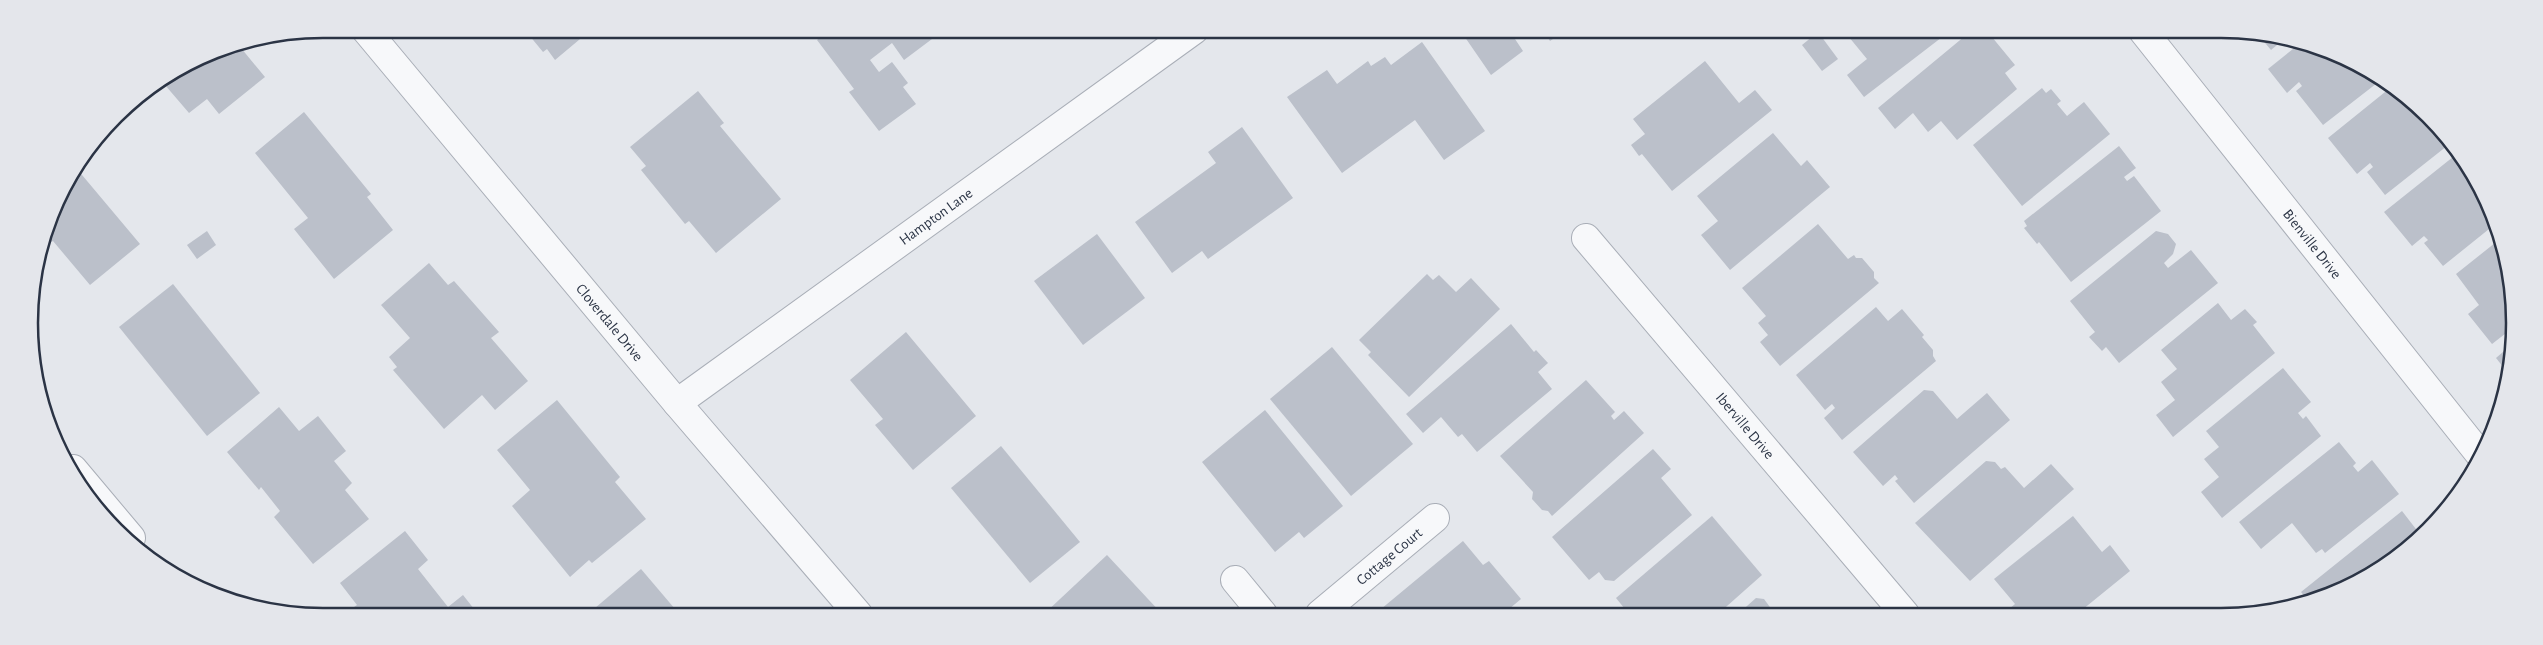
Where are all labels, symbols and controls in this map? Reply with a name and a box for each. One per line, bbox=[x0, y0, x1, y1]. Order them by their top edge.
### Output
street label: Hampton Lane bbox=[896, 185, 975, 248]
street label: Bienville Drive bbox=[2280, 206, 2344, 282]
street label: Cloverdale Drive bbox=[573, 281, 646, 364]
street label: Iberville Drive bbox=[1713, 390, 1777, 462]
street label: Cottage Court bbox=[1353, 525, 1425, 588]

